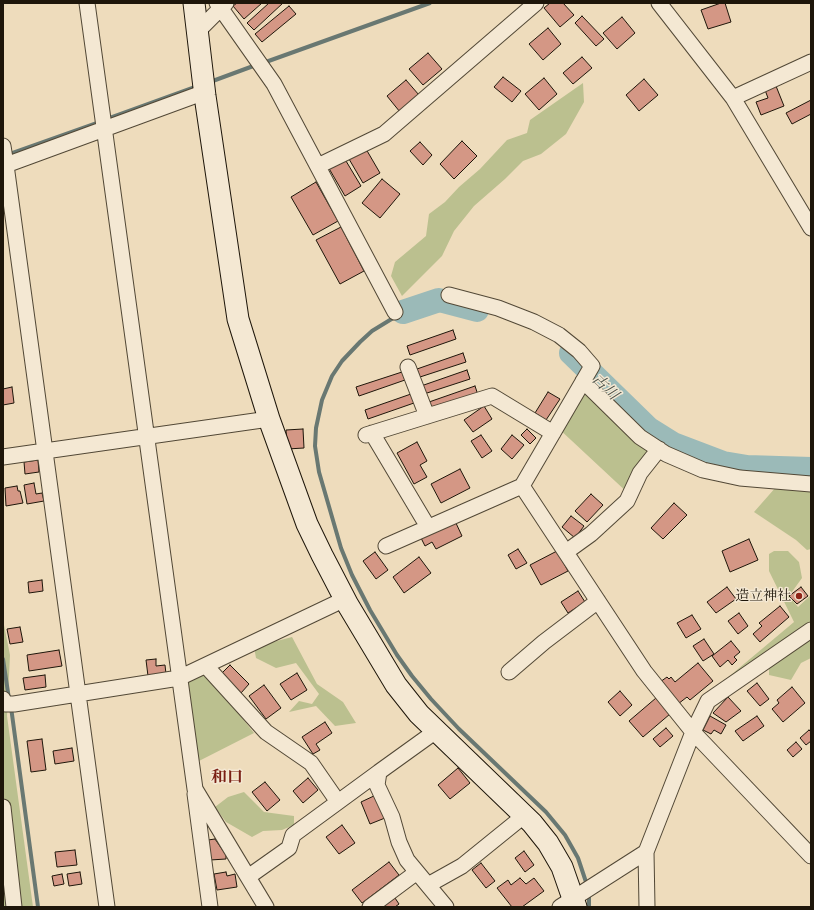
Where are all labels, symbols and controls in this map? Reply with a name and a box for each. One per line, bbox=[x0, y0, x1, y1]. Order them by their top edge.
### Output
water label: 古川 bbox=[588, 370, 622, 404]
place label: 造立神社 bbox=[735, 588, 791, 604]
marker: 造立神社 bbox=[794, 591, 804, 601]
district label: 和口 bbox=[211, 767, 243, 787]

